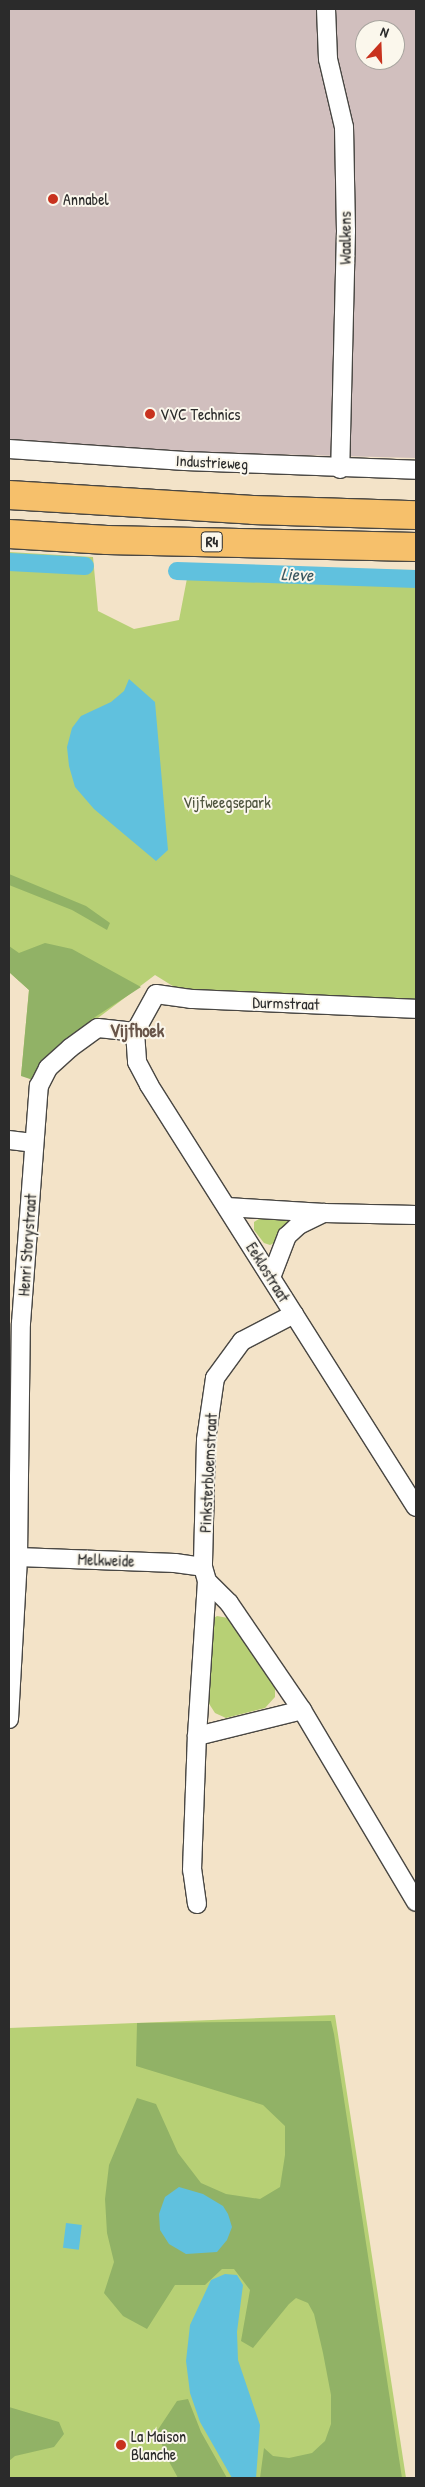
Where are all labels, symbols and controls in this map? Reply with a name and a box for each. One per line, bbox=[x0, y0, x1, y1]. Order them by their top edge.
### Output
north arrow bbox=[355, 20, 405, 70]
text: N bbox=[378, 21, 392, 42]
place label: Annabel bbox=[63, 189, 109, 209]
marker: Annabel bbox=[47, 193, 59, 205]
street label: Waalkens bbox=[335, 211, 355, 265]
place label: VVC Technics bbox=[160, 404, 240, 424]
marker: VVC Technics bbox=[144, 408, 156, 420]
street label: Industrieweg bbox=[175, 451, 249, 473]
road number: R4 bbox=[201, 530, 223, 554]
water label: Lieve bbox=[281, 564, 313, 586]
park label: Vijfweegsepark bbox=[183, 792, 271, 812]
street label: Durmstraat bbox=[252, 992, 320, 1014]
district label: Vijfhoek bbox=[110, 1020, 164, 1042]
street label: Henri Storystraat bbox=[14, 1193, 40, 1297]
street label: Eeklostraat bbox=[242, 1239, 294, 1305]
street label: Pinksterbloemstraat bbox=[195, 1413, 221, 1533]
street label: Melkweide bbox=[77, 1549, 135, 1571]
place label: La Maison Blanche bbox=[131, 2426, 186, 2464]
marker: La Maison Blanche bbox=[115, 2439, 127, 2451]

